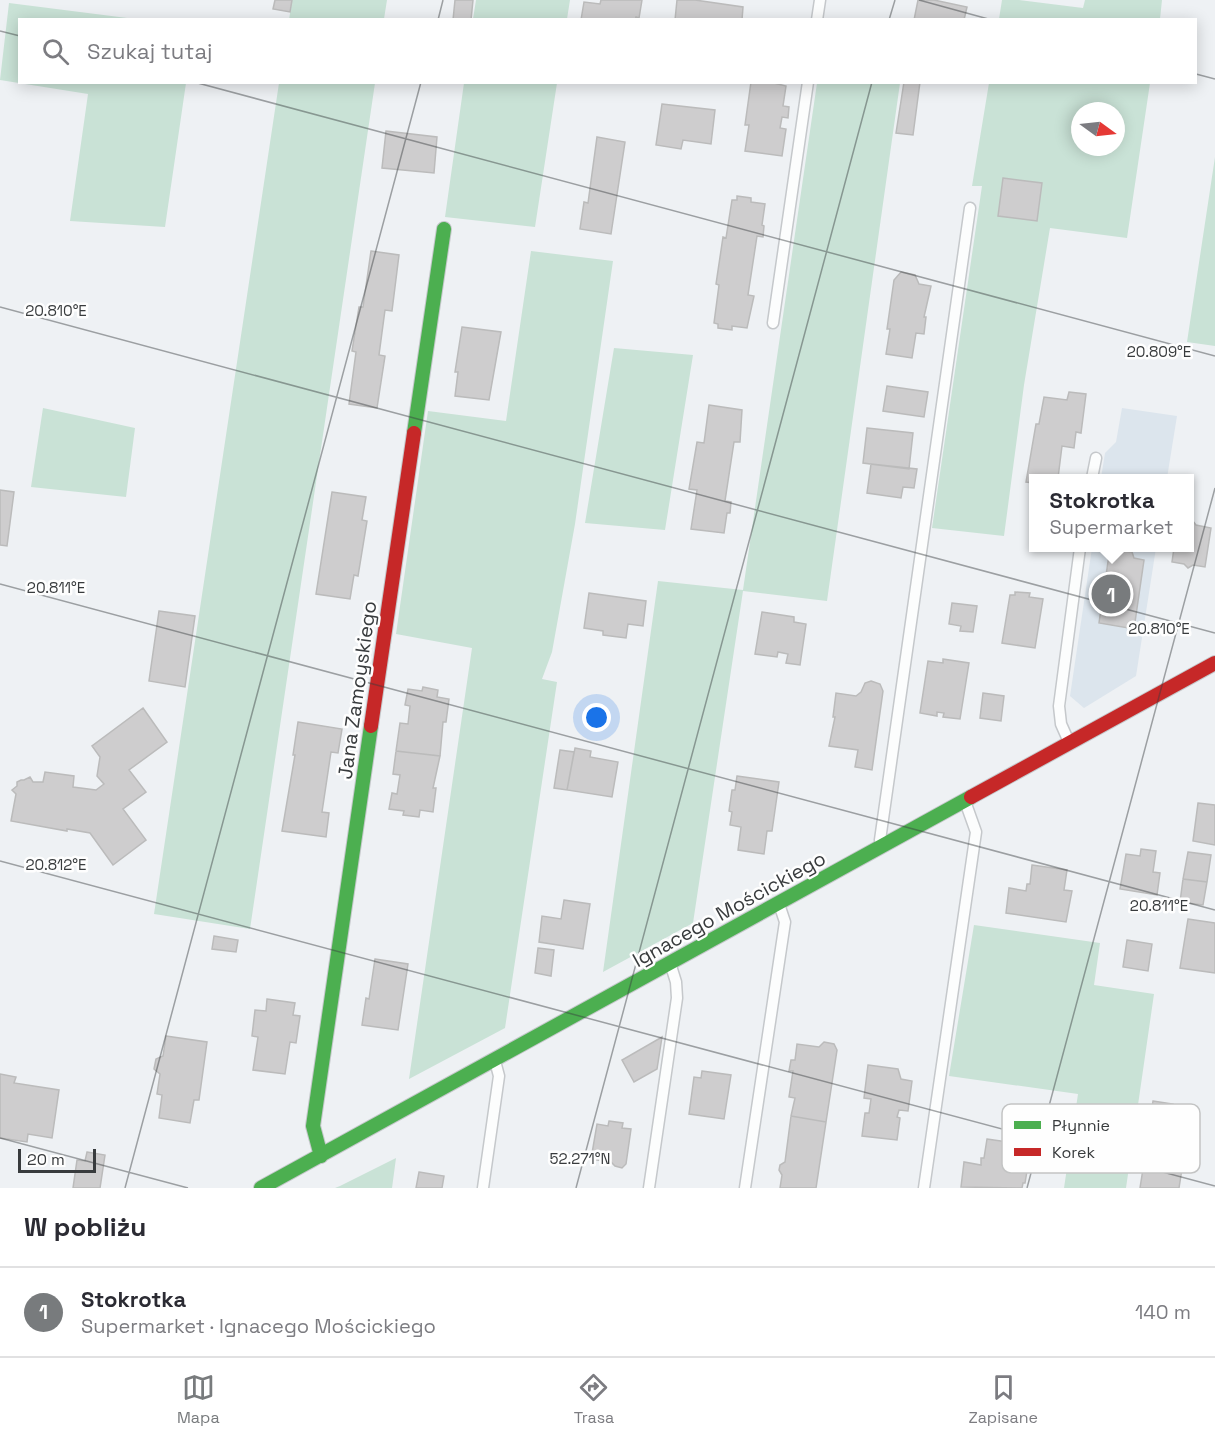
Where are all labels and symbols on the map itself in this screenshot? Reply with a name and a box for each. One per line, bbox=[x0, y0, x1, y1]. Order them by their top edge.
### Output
north arrow bbox=[1071, 102, 1125, 156]
text: 20.810°E bbox=[25, 301, 87, 320]
text: 20.809°E bbox=[1127, 342, 1191, 361]
pin: 1 bbox=[1092, 572, 1130, 616]
text: 20.811°E bbox=[27, 578, 85, 597]
street label: Jana Zamoyskiego bbox=[332, 599, 382, 781]
text: 20.810°E bbox=[1128, 619, 1190, 638]
your location bbox=[582, 703, 611, 732]
street label: Ignacego Mościckiego bbox=[628, 845, 830, 973]
text: 20.812°E bbox=[25, 855, 87, 874]
text: 20.811°E bbox=[1130, 896, 1188, 915]
legend bbox=[1002, 1104, 1200, 1173]
text: Płynnie bbox=[1052, 1115, 1110, 1136]
text: Korek bbox=[1052, 1142, 1096, 1163]
scale bar bbox=[18, 1146, 96, 1174]
text: 52.271°N bbox=[550, 1149, 610, 1168]

